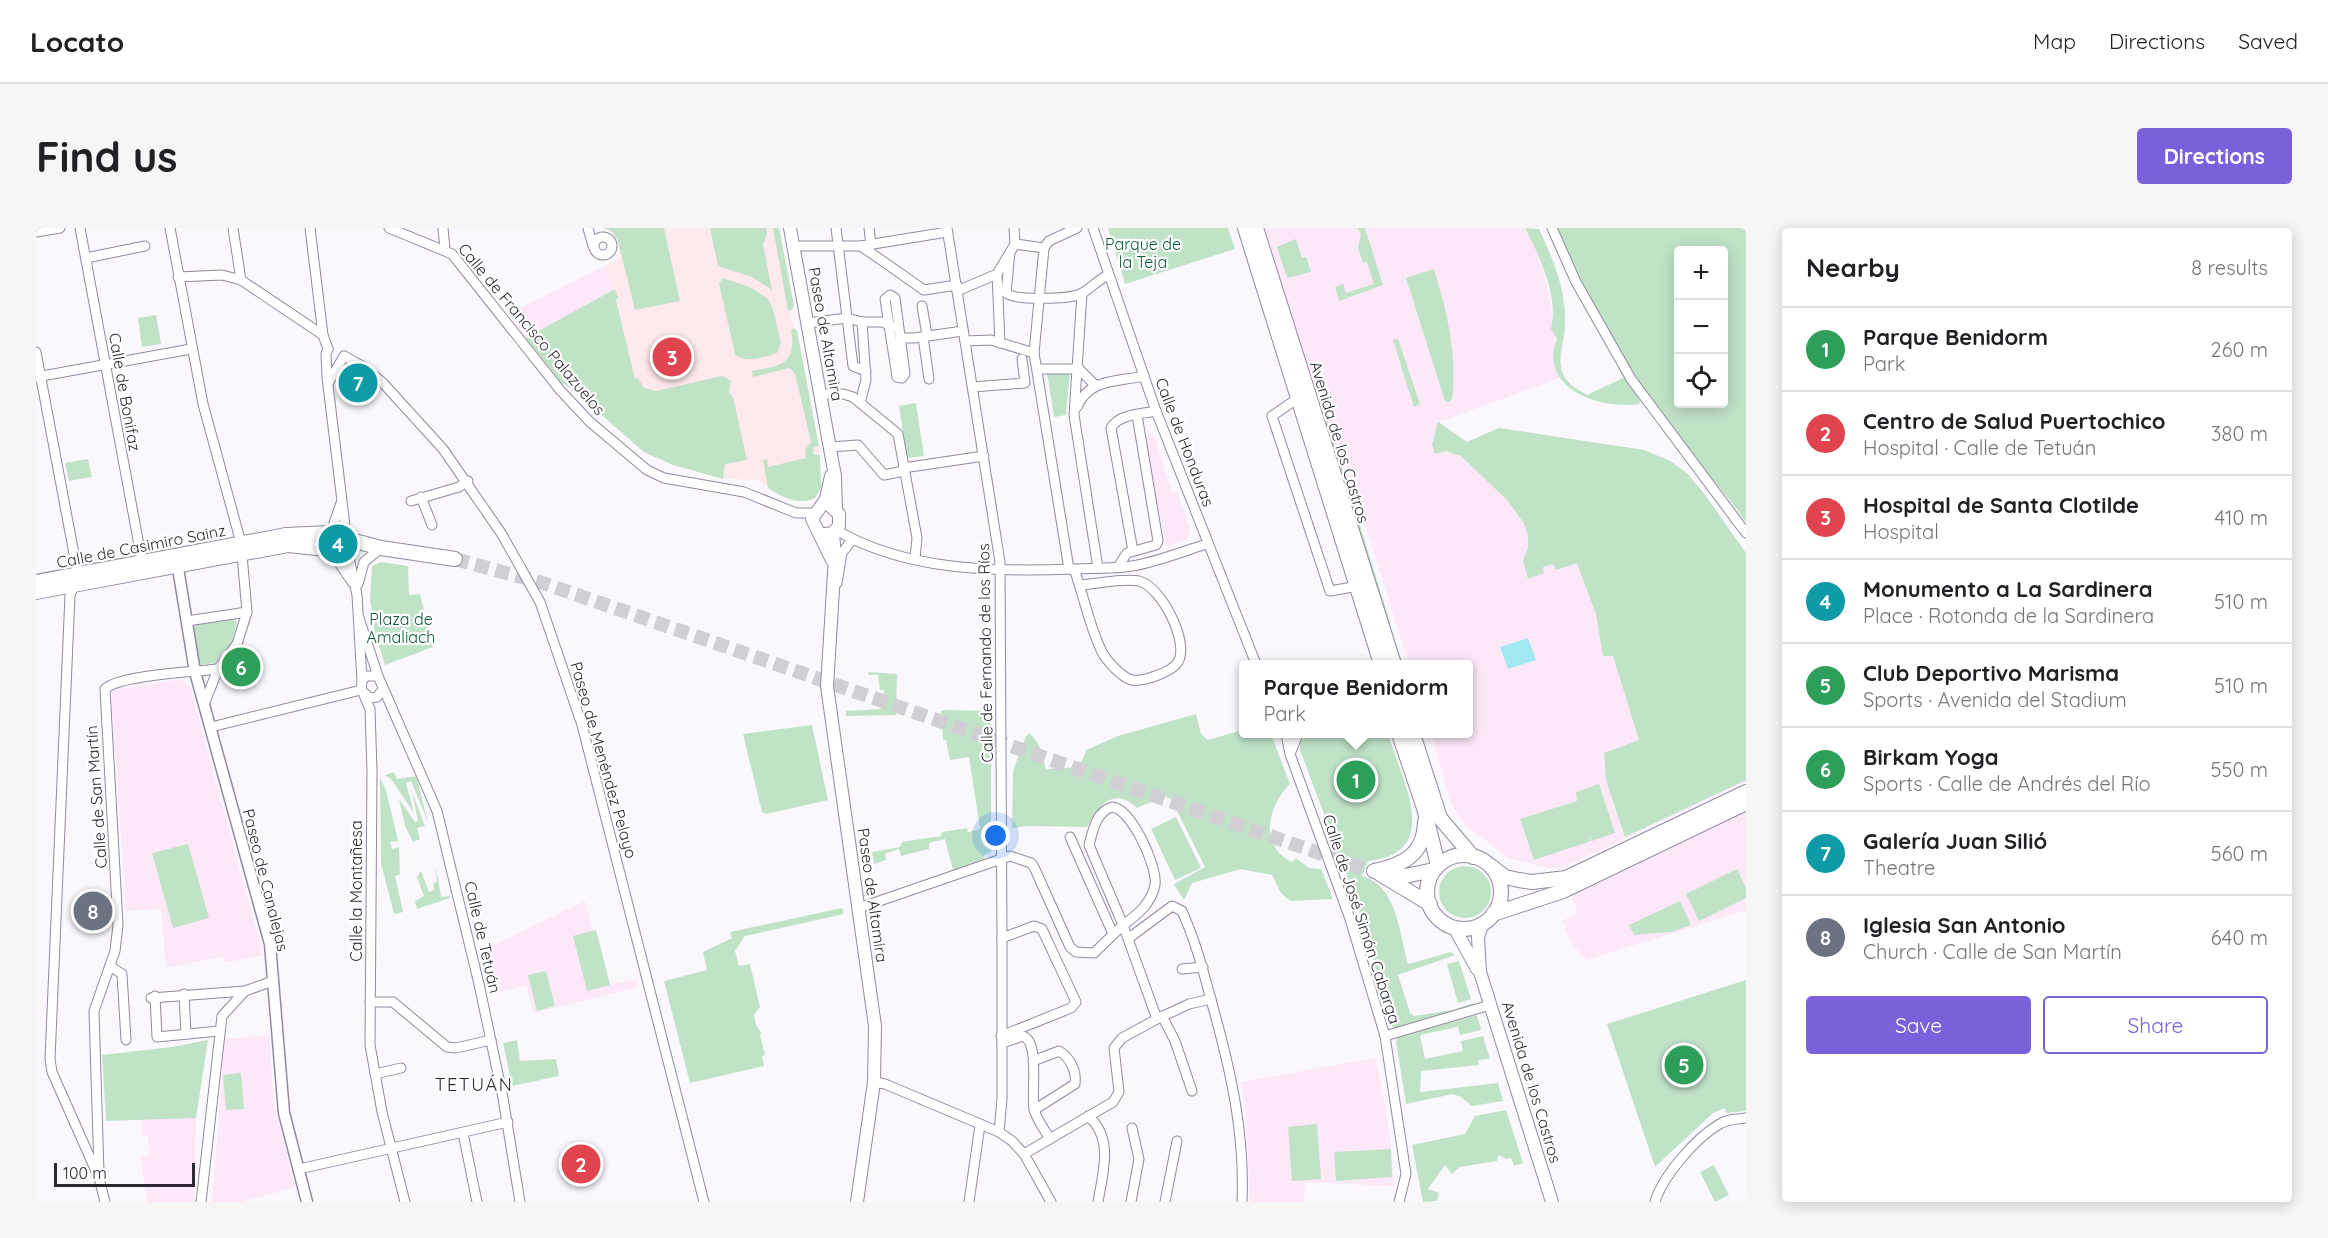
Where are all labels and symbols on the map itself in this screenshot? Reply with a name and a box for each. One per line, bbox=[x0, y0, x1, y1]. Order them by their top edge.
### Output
park label: Parque de la Teja bbox=[1105, 234, 1181, 272]
street label: Calle de Francisco Palazuelos bbox=[454, 239, 610, 419]
street label: Paseo de Altamira bbox=[804, 265, 848, 403]
street label: Calle de Bonifaz bbox=[105, 331, 145, 453]
pin: 3 bbox=[652, 334, 692, 380]
street label: Avenida de los Castros bbox=[1306, 359, 1374, 525]
pin: 7 bbox=[338, 360, 378, 406]
street label: Calle de Honduras bbox=[1151, 375, 1219, 509]
street label: Calle de Casimiro Sainz bbox=[55, 520, 227, 572]
pin: 4 bbox=[318, 522, 358, 566]
street label: Calle de Fernando de los Ríos bbox=[973, 543, 997, 763]
park label: Plaza de Amaliach bbox=[367, 609, 435, 647]
pin: 6 bbox=[222, 644, 260, 690]
street label: Paseo de Menéndez Pelayo bbox=[566, 659, 642, 861]
street label: Calle de San Martín bbox=[81, 725, 111, 869]
pin: 1 bbox=[1336, 758, 1376, 802]
street label: Paseo de Canalejas bbox=[239, 807, 293, 953]
street label: Calle de José Simón Cabarga bbox=[1319, 812, 1405, 1026]
street label: Calle la Montañesa bbox=[346, 820, 366, 962]
your location bbox=[981, 821, 1010, 850]
street label: Paseo de Altamira bbox=[854, 826, 892, 964]
street label: Calle de Tetuán bbox=[460, 879, 506, 995]
pin: 8 bbox=[74, 888, 112, 934]
street label: Avenida de los Castros bbox=[1498, 999, 1566, 1165]
pin: 5 bbox=[1664, 1042, 1704, 1088]
district label: TETUÁN bbox=[435, 1073, 513, 1096]
pin: 2 bbox=[562, 1142, 600, 1186]
scale bar bbox=[54, 1160, 195, 1188]

